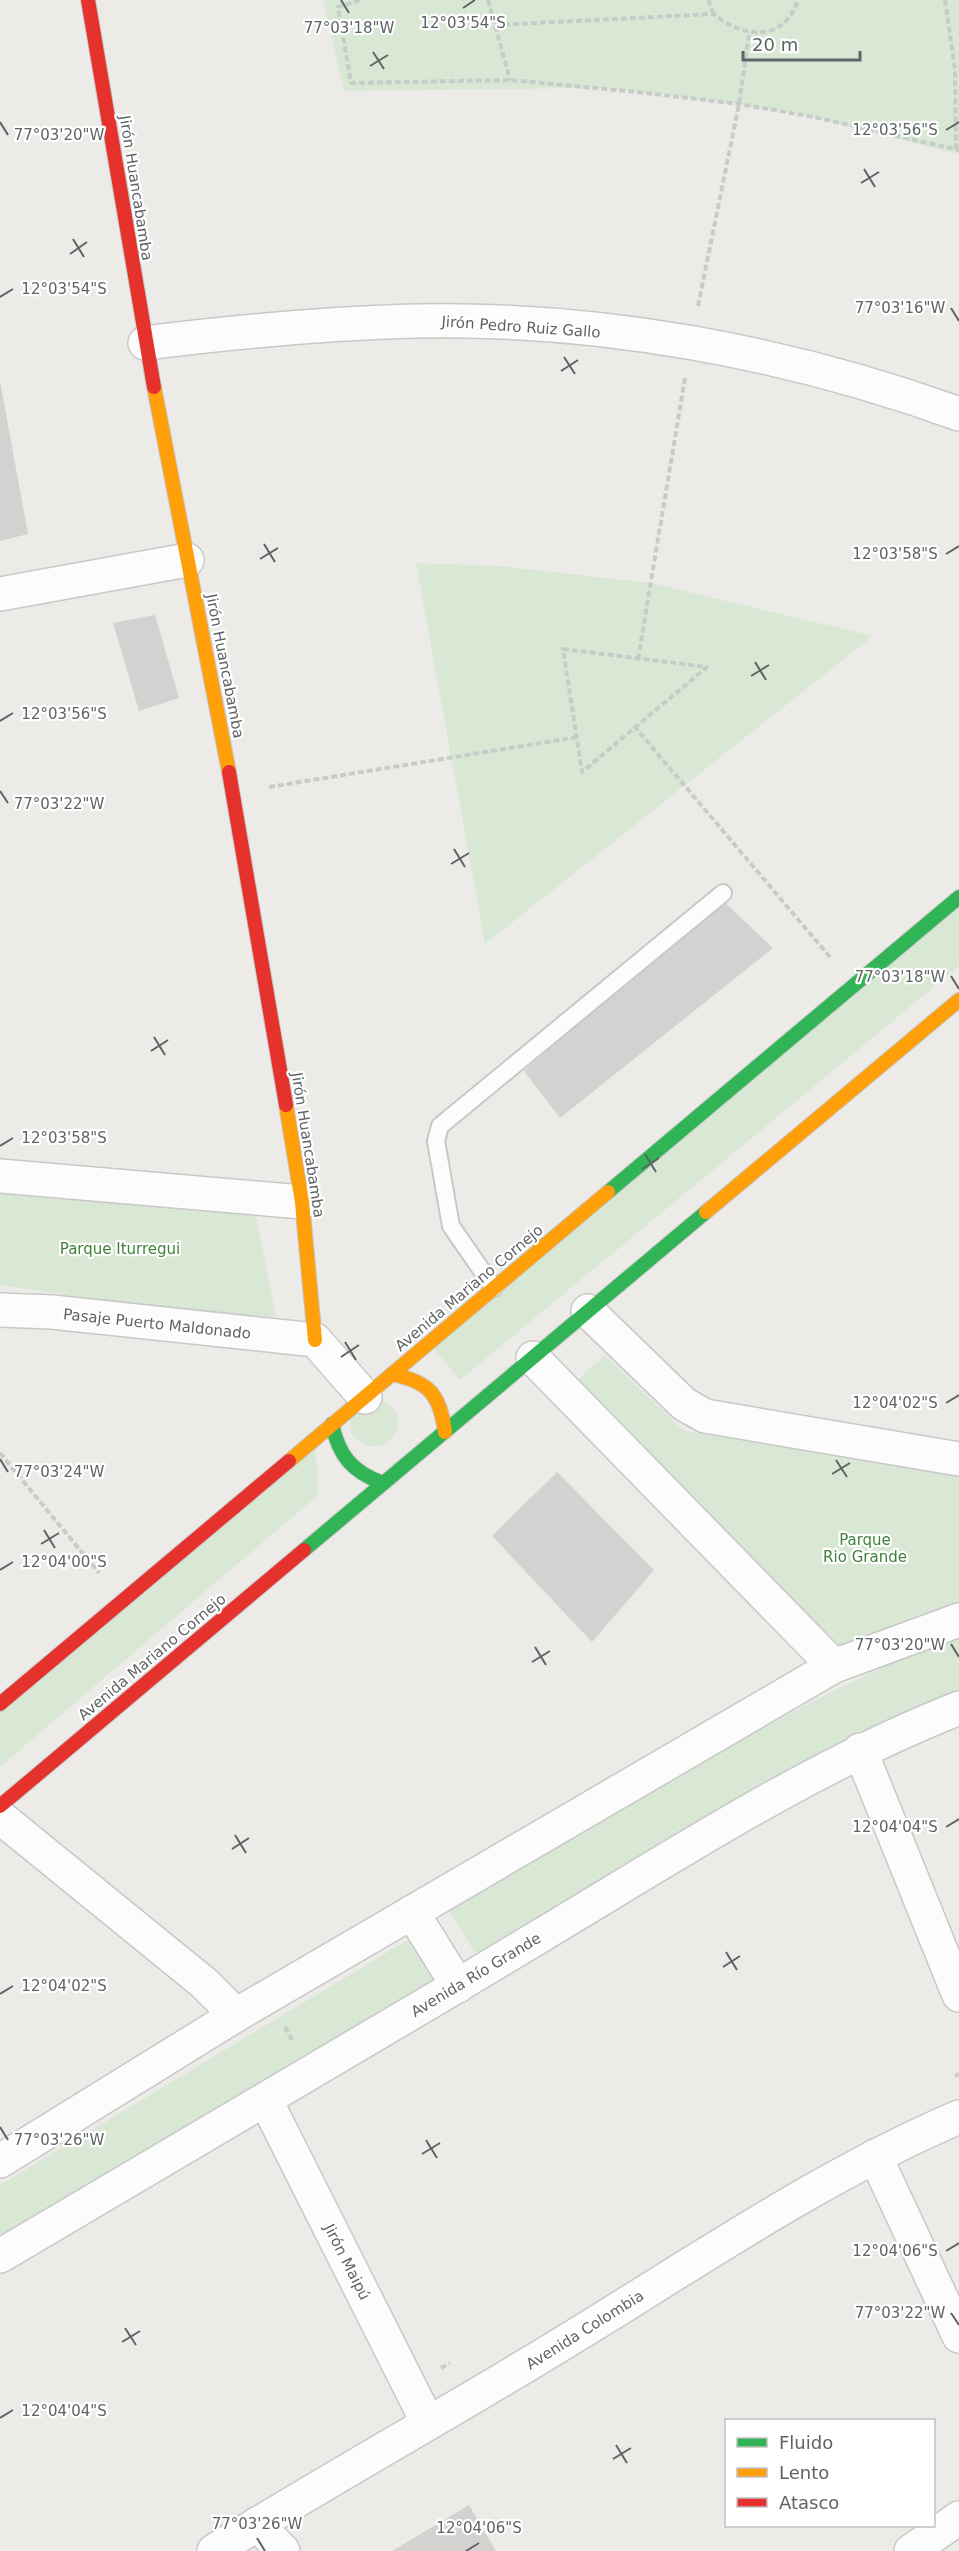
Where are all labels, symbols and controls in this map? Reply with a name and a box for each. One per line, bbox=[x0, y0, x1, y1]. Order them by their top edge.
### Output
text: 12°03'54"S bbox=[420, 14, 506, 32]
text: 77°03'18"W bbox=[304, 19, 394, 37]
scale bar bbox=[743, 24, 860, 62]
text: 20 m bbox=[752, 34, 798, 55]
street label: Jirón Huancabamba bbox=[115, 113, 156, 262]
text: 12°03'56"S bbox=[852, 121, 938, 139]
text: 77°03'20"W bbox=[14, 126, 104, 144]
text: 12°03'54"S bbox=[21, 280, 107, 298]
text: 77°03'16"W bbox=[855, 299, 945, 317]
street label: Jirón Pedro Ruiz Gallo bbox=[440, 312, 601, 342]
text: 12°03'58"S bbox=[852, 545, 938, 563]
street label: Jirón Huancabamba bbox=[202, 591, 248, 740]
text: 12°03'56"S bbox=[21, 705, 107, 723]
text: 77°03'22"W bbox=[14, 795, 104, 813]
text: 77°03'18"W bbox=[855, 968, 945, 986]
street label: Jirón Huancabamba bbox=[287, 1070, 328, 1219]
text: 12°03'58"S bbox=[21, 1129, 107, 1147]
street label: Avenida Mariano Cornejo bbox=[391, 1221, 547, 1355]
park label: Parque Iturregui bbox=[60, 1240, 180, 1258]
street label: Pasaje Puerto Maldonado bbox=[62, 1305, 252, 1343]
text: 12°04'02"S bbox=[852, 1394, 938, 1412]
text: 77°03'24"W bbox=[14, 1463, 104, 1481]
park label: Parque Rio Grande bbox=[823, 1531, 907, 1566]
text: 12°04'00"S bbox=[21, 1553, 107, 1571]
street label: Avenida Mariano Cornejo bbox=[74, 1590, 230, 1724]
text: 77°03'20"W bbox=[855, 1636, 945, 1654]
text: 12°04'04"S bbox=[852, 1818, 938, 1836]
street label: Avenida Río Grande bbox=[408, 1929, 544, 2021]
text: 12°04'02"S bbox=[21, 1977, 107, 1995]
text: 77°03'26"W bbox=[14, 2131, 104, 2149]
street label: Jirón Maipú bbox=[320, 2220, 374, 2303]
text: 12°04'06"S bbox=[852, 2242, 938, 2260]
street label: Avenida Colombia bbox=[523, 2287, 647, 2373]
text: 77°03'22"W bbox=[855, 2304, 945, 2322]
text: 12°04'04"S bbox=[21, 2402, 107, 2420]
legend bbox=[725, 2419, 935, 2527]
text: Fluido bbox=[779, 2432, 833, 2453]
text: Lento bbox=[779, 2462, 829, 2483]
text: Atasco bbox=[779, 2492, 839, 2513]
text: 77°03'26"W bbox=[212, 2515, 302, 2533]
text: 12°04'06"S bbox=[436, 2519, 522, 2537]

